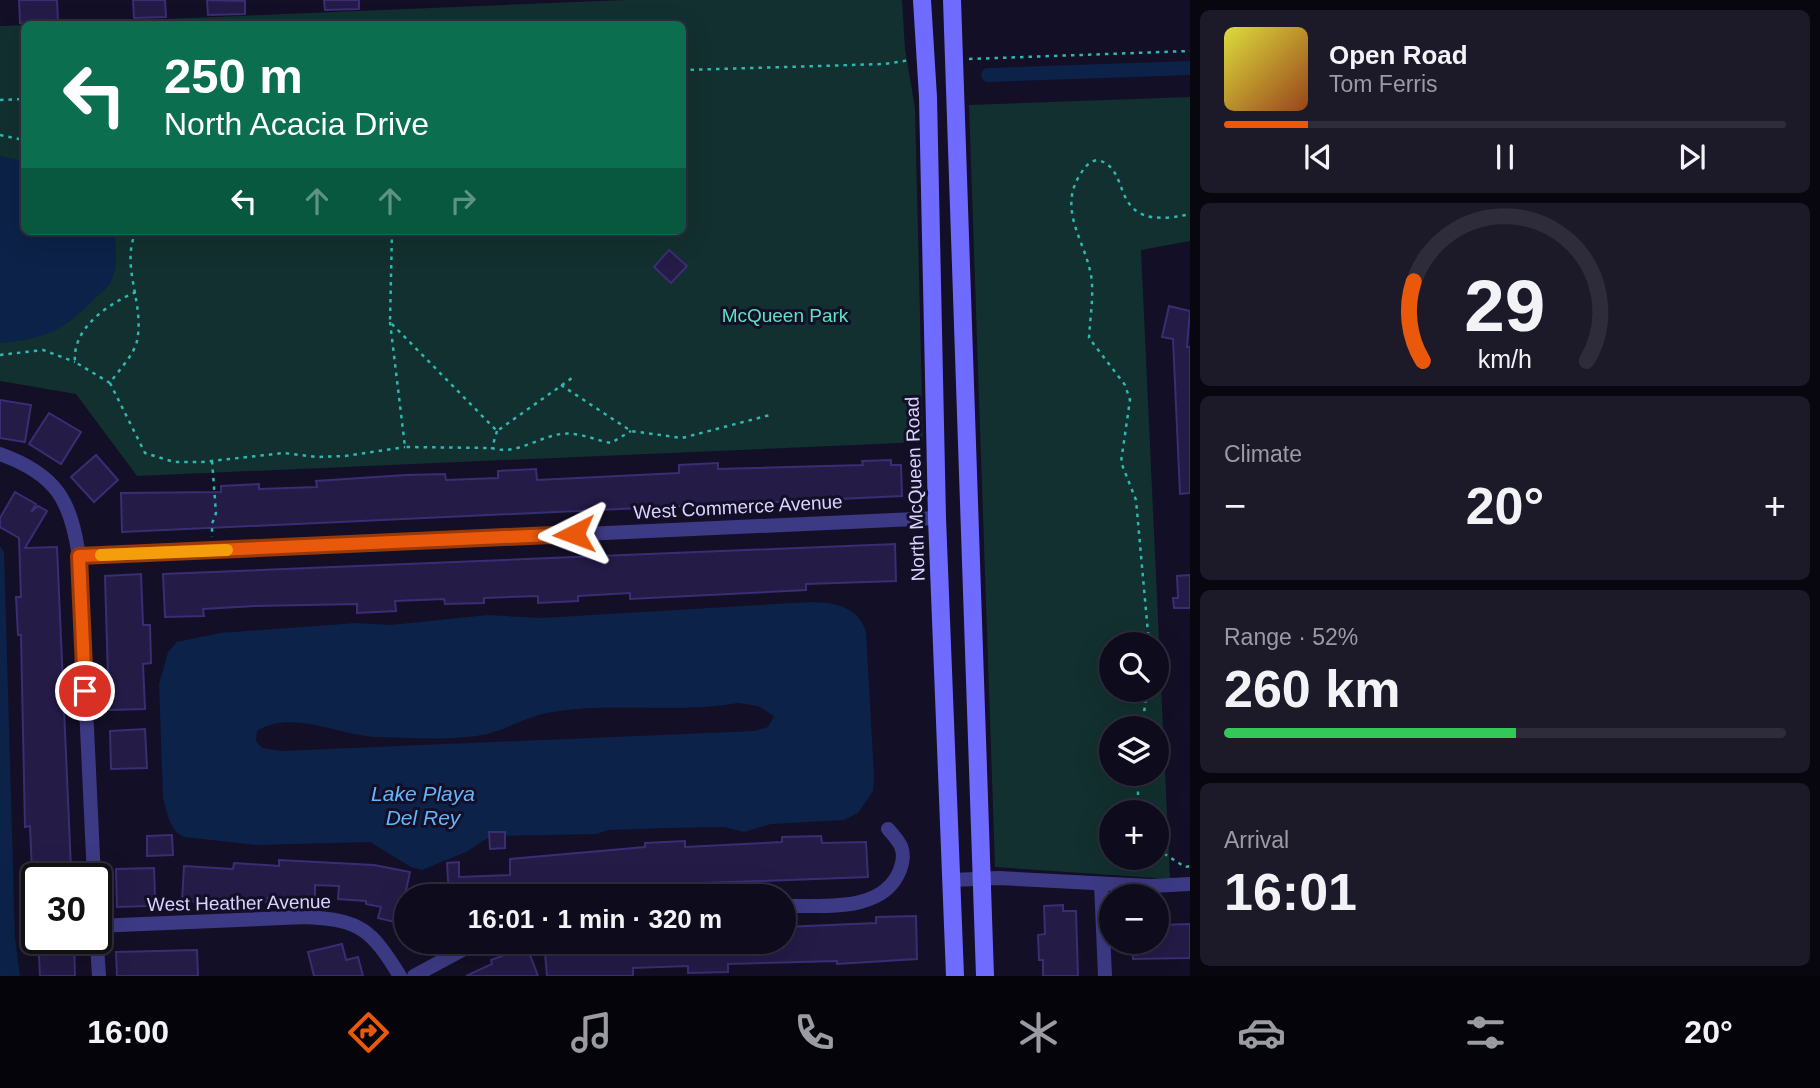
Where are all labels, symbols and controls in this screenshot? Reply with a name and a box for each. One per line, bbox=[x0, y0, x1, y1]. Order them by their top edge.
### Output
text: Open Road bbox=[1329, 40, 1468, 70]
icon: left bbox=[49, 49, 140, 140]
text: 250 m bbox=[164, 49, 303, 103]
text: Tom Ferris bbox=[1329, 71, 1438, 97]
text: North Acacia Drive bbox=[164, 106, 429, 142]
icon: previous bbox=[1299, 138, 1337, 176]
icon: pause bbox=[1486, 138, 1524, 176]
icon: next bbox=[1673, 138, 1711, 176]
icon: left bbox=[225, 182, 263, 220]
icon: ahead bbox=[298, 182, 336, 220]
icon: ahead bbox=[371, 182, 409, 220]
icon: right bbox=[444, 182, 482, 220]
text: 29 bbox=[1465, 265, 1545, 346]
park label: McQueen Park bbox=[722, 305, 849, 326]
text: km/h bbox=[1478, 345, 1532, 373]
street label: North McQueen Road bbox=[901, 396, 929, 582]
text: Climate bbox=[1224, 441, 1302, 467]
text: 20° bbox=[1466, 477, 1544, 535]
text: − bbox=[1224, 485, 1246, 527]
text: + bbox=[1764, 485, 1786, 527]
street label: West Commerce Avenue bbox=[633, 491, 843, 523]
position arrow bbox=[537, 497, 611, 571]
text: Range · 52% bbox=[1224, 624, 1358, 650]
map controls bbox=[1099, 632, 1169, 954]
button: search bbox=[1099, 632, 1169, 702]
text: 260 km bbox=[1224, 660, 1400, 718]
pin bbox=[55, 661, 115, 721]
icon: arrive bbox=[66, 672, 104, 710]
button: layers bbox=[1099, 716, 1169, 786]
water label: Lake Playa Del Rey bbox=[371, 782, 475, 829]
button: + bbox=[1099, 800, 1169, 870]
text: Arrival bbox=[1224, 827, 1289, 853]
speed limit sign: 30 bbox=[21, 863, 112, 954]
text: 16:01 bbox=[1224, 863, 1357, 921]
button: − bbox=[1099, 884, 1169, 954]
street label: West Heather Avenue bbox=[147, 891, 331, 915]
text: 16:01 · 1 min · 320 m bbox=[468, 904, 722, 934]
icon: directions bbox=[344, 1008, 393, 1057]
icon: music bbox=[567, 1008, 616, 1057]
icon: phone bbox=[790, 1008, 839, 1057]
icon: climate bbox=[1014, 1008, 1063, 1057]
icon: car bbox=[1237, 1008, 1286, 1057]
icon: filters bbox=[1461, 1008, 1510, 1057]
text: 16:00 bbox=[87, 1014, 169, 1050]
text: 20° bbox=[1684, 1014, 1733, 1050]

